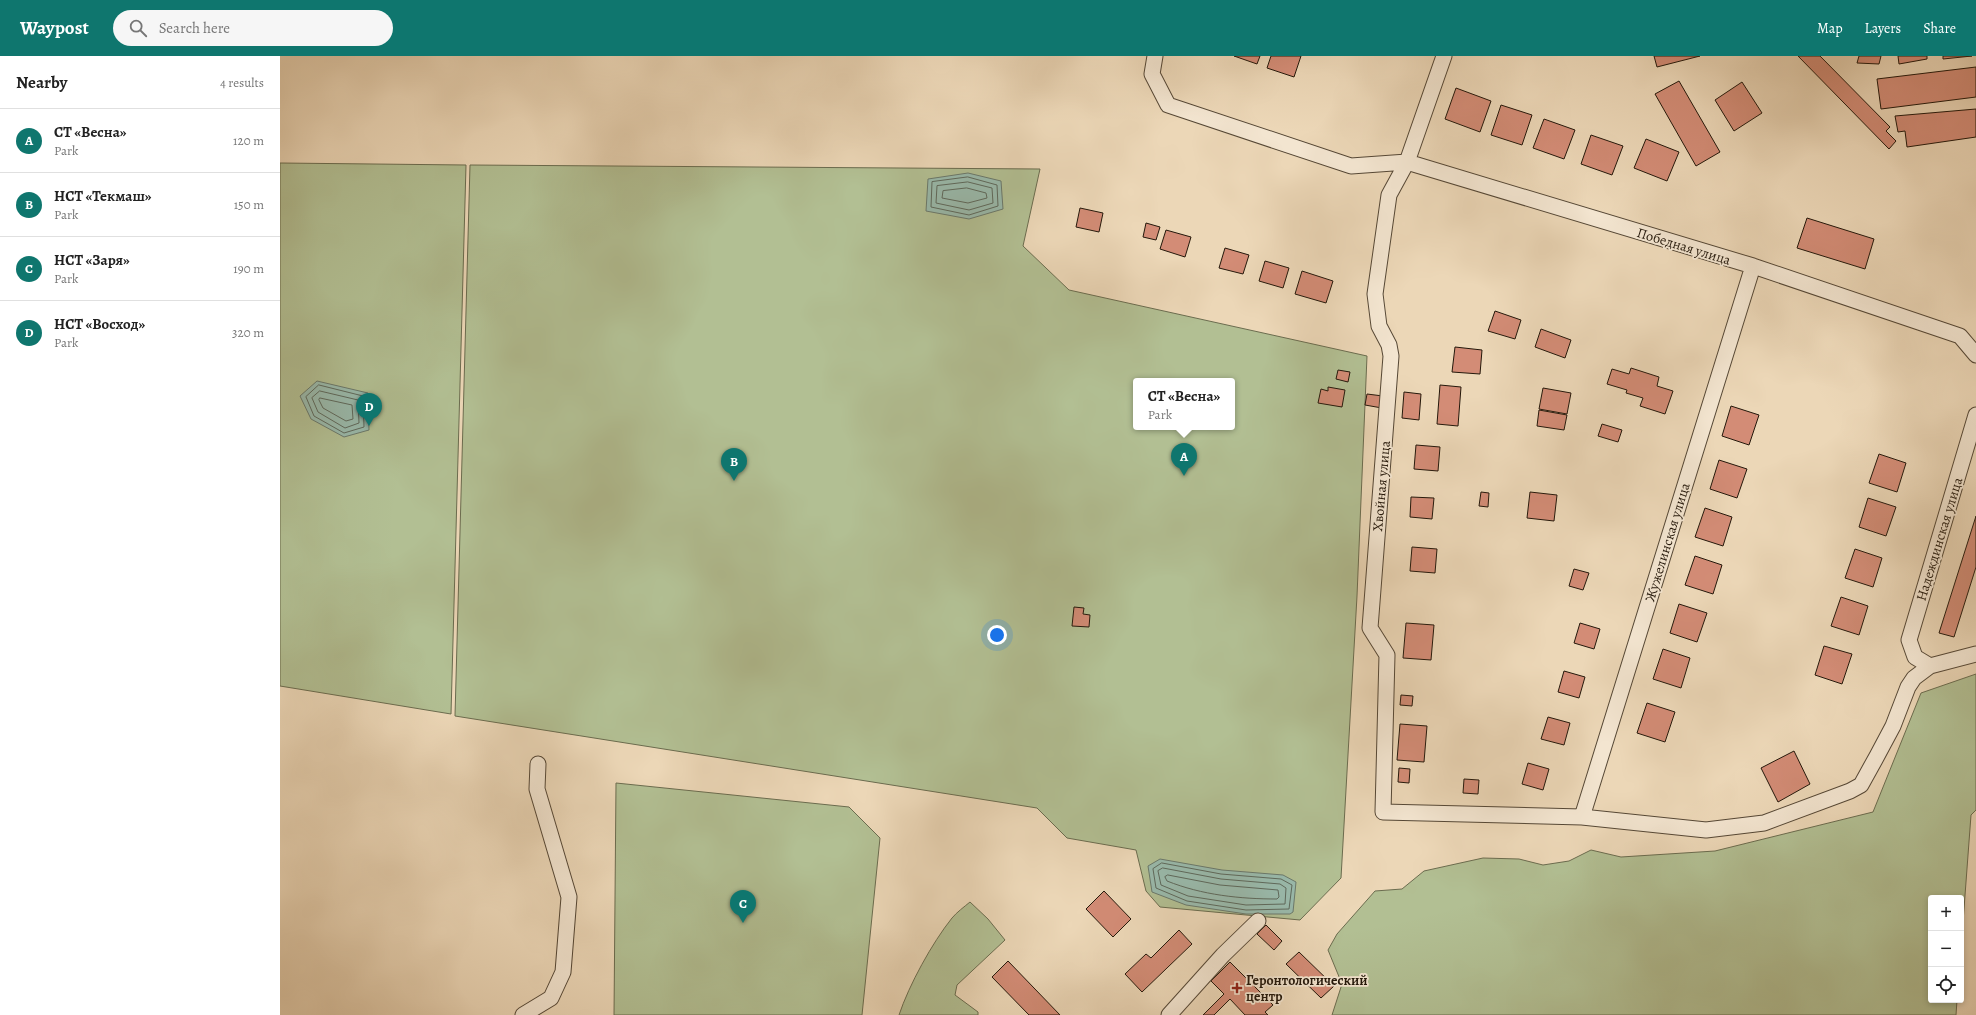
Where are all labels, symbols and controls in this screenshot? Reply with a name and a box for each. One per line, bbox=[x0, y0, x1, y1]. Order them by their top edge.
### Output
search box bbox=[113, 10, 393, 46]
text: Waypost bbox=[20, 15, 89, 41]
icon: search bbox=[127, 17, 149, 39]
text: Search here bbox=[159, 18, 230, 38]
text: Map bbox=[1817, 19, 1843, 38]
text: Layers bbox=[1865, 19, 1901, 38]
text: Share bbox=[1923, 19, 1956, 38]
text: Nearby bbox=[16, 71, 67, 94]
text: 4 results bbox=[220, 74, 264, 91]
text: СТ «Весна» bbox=[54, 122, 127, 142]
text: A bbox=[25, 132, 33, 149]
text: 120 m bbox=[233, 132, 264, 149]
text: Park bbox=[54, 142, 78, 159]
text: НСТ «Текмаш» bbox=[54, 186, 152, 206]
text: B bbox=[25, 196, 33, 213]
text: 150 m bbox=[234, 196, 264, 213]
text: Park bbox=[54, 206, 78, 223]
street label: Победная улица bbox=[1635, 223, 1734, 270]
text: НСТ «Заря» bbox=[54, 250, 130, 270]
text: C bbox=[25, 260, 33, 277]
text: 190 m bbox=[233, 260, 264, 277]
text: Park bbox=[54, 270, 78, 287]
text: НСТ «Восход» bbox=[54, 314, 145, 334]
text: D bbox=[24, 324, 34, 341]
text: 320 m bbox=[232, 324, 264, 341]
text: Park bbox=[54, 334, 78, 351]
popup bbox=[1133, 378, 1235, 430]
text: СТ «Весна» bbox=[1148, 386, 1220, 406]
pin: D bbox=[356, 393, 382, 426]
text: Park bbox=[1148, 406, 1172, 423]
street label: Хвойная улица bbox=[1368, 439, 1395, 532]
pin: A bbox=[1171, 443, 1197, 476]
pin: B bbox=[721, 448, 747, 481]
street label: Надеждинская улица bbox=[1912, 475, 1967, 603]
street label: Жужелинская улица bbox=[1640, 480, 1695, 604]
your location bbox=[987, 625, 1007, 645]
pin: C bbox=[730, 890, 756, 923]
map controls bbox=[1928, 895, 1964, 1003]
button: + bbox=[1928, 895, 1964, 931]
button: − bbox=[1928, 931, 1964, 967]
button: locate bbox=[1928, 967, 1964, 1003]
place label: Геронтологический центр bbox=[1246, 971, 1368, 1006]
marker: Геронтологический центр bbox=[1231, 982, 1243, 994]

